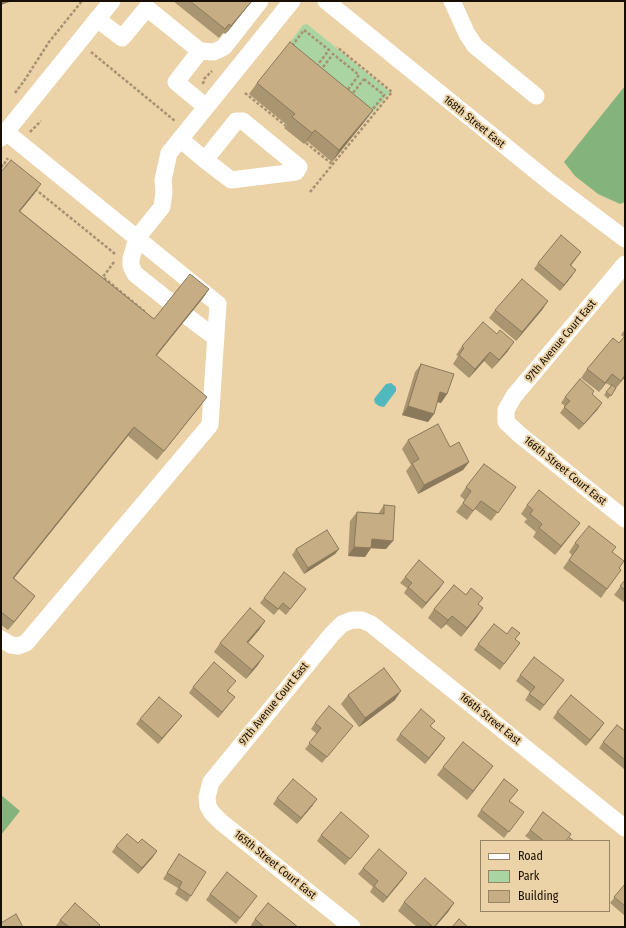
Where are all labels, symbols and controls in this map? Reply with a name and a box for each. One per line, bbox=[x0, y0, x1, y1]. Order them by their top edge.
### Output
street label: 168th Street East bbox=[441, 93, 507, 151]
street label: 97th Avenue Court East bbox=[523, 297, 599, 385]
street label: 166th Street Court East bbox=[521, 434, 609, 508]
street label: 97th Avenue Court East bbox=[237, 660, 311, 748]
street label: 166th Street East bbox=[457, 690, 523, 748]
street label: 165th Street Court East bbox=[231, 828, 319, 902]
legend bbox=[480, 840, 610, 912]
text: Road bbox=[518, 849, 543, 863]
text: Park bbox=[518, 869, 539, 883]
text: Building bbox=[518, 889, 558, 903]

